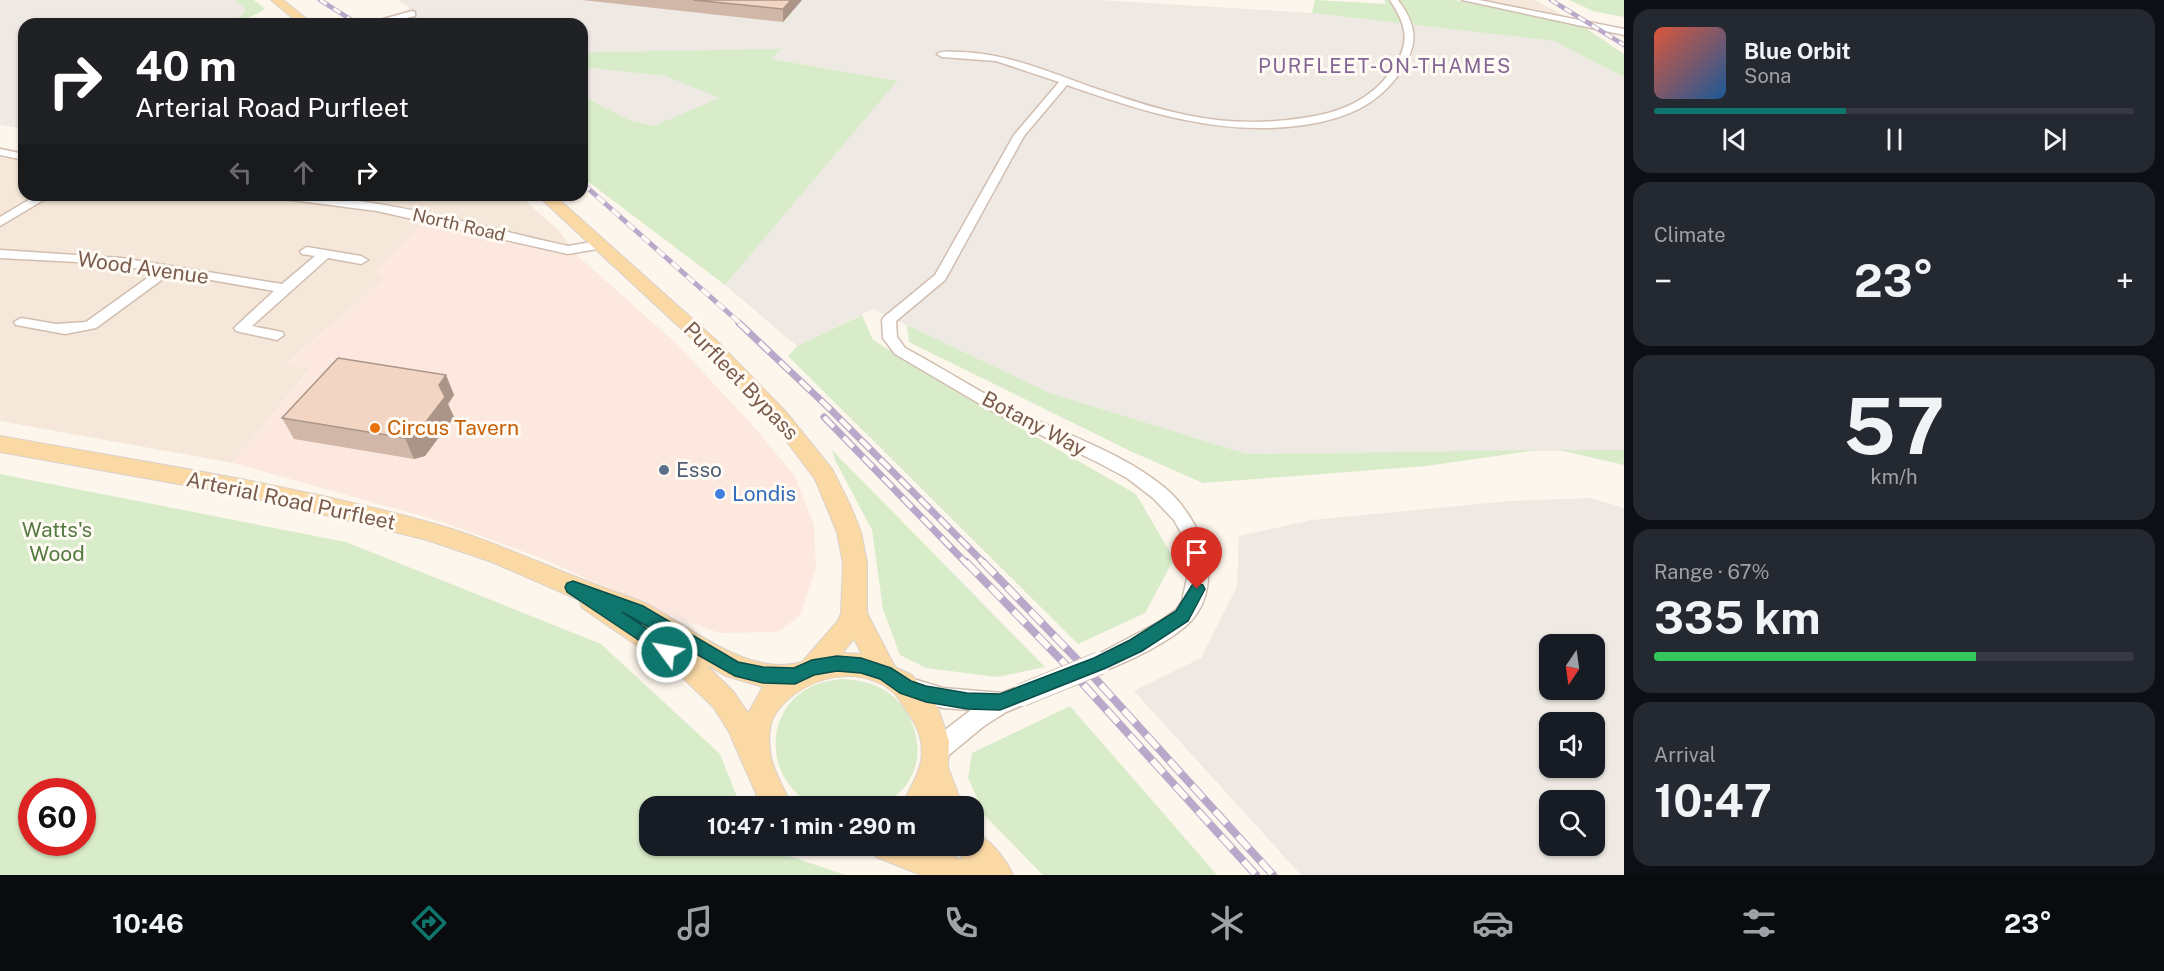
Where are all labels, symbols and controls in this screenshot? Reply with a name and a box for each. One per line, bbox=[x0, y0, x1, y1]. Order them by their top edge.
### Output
text: Blue Orbit bbox=[1744, 38, 1851, 64]
text: 40 m bbox=[135, 41, 237, 90]
icon: right bbox=[36, 42, 114, 120]
district label: PURFLEET-ON-THAMES bbox=[1258, 54, 1512, 78]
text: Sona bbox=[1744, 64, 1791, 88]
text: Arterial Road Purfleet bbox=[135, 91, 409, 123]
icon: previous bbox=[1718, 123, 1751, 156]
icon: pause bbox=[1878, 123, 1911, 156]
icon: next bbox=[2038, 123, 2071, 156]
icon: left bbox=[224, 156, 257, 189]
icon: ahead bbox=[287, 156, 320, 189]
icon: right bbox=[350, 156, 383, 189]
street label: North Road bbox=[411, 204, 508, 245]
text: Climate bbox=[1654, 223, 1726, 247]
street label: Wood Avenue bbox=[76, 246, 210, 289]
text: 23° bbox=[1854, 254, 1934, 307]
text: − bbox=[1654, 262, 1672, 300]
text: + bbox=[2116, 262, 2134, 300]
street label: Purfleet Bypass bbox=[679, 316, 804, 445]
text: 57 bbox=[1843, 380, 1945, 472]
street label: Botany Way bbox=[978, 386, 1091, 461]
place label: Circus Tavern bbox=[387, 415, 519, 440]
marker: Circus Tavern bbox=[368, 421, 382, 435]
place label: Esso bbox=[676, 457, 722, 482]
marker: Esso bbox=[657, 463, 671, 477]
text: km/h bbox=[1870, 465, 1918, 489]
street label: Arterial Road Purfleet bbox=[184, 466, 398, 535]
place label: Londis bbox=[732, 481, 796, 506]
marker: Londis bbox=[713, 487, 727, 501]
park label: Watts's Wood bbox=[22, 517, 92, 566]
pin bbox=[1171, 527, 1222, 589]
icon: arrive bbox=[1180, 536, 1213, 569]
text: Range · 67% bbox=[1654, 560, 1770, 584]
text: 335 km bbox=[1654, 591, 1821, 644]
position arrow bbox=[635, 620, 699, 684]
north arrow bbox=[1539, 634, 1605, 700]
map controls bbox=[1539, 634, 1605, 856]
button: sound bbox=[1539, 712, 1605, 778]
text: Arrival bbox=[1654, 743, 1716, 767]
text: 10:47 bbox=[1654, 774, 1772, 827]
speed limit sign: 60 bbox=[18, 778, 96, 856]
button: search bbox=[1539, 790, 1605, 856]
text: 10:47 · 1 min · 290 m bbox=[707, 813, 916, 839]
icon: directions bbox=[408, 902, 450, 944]
icon: music bbox=[674, 902, 716, 944]
icon: phone bbox=[940, 902, 982, 944]
icon: climate bbox=[1206, 902, 1248, 944]
icon: car bbox=[1472, 902, 1514, 944]
icon: filters bbox=[1738, 902, 1780, 944]
text: 10:46 bbox=[112, 907, 184, 939]
text: 23° bbox=[2004, 907, 2052, 939]

